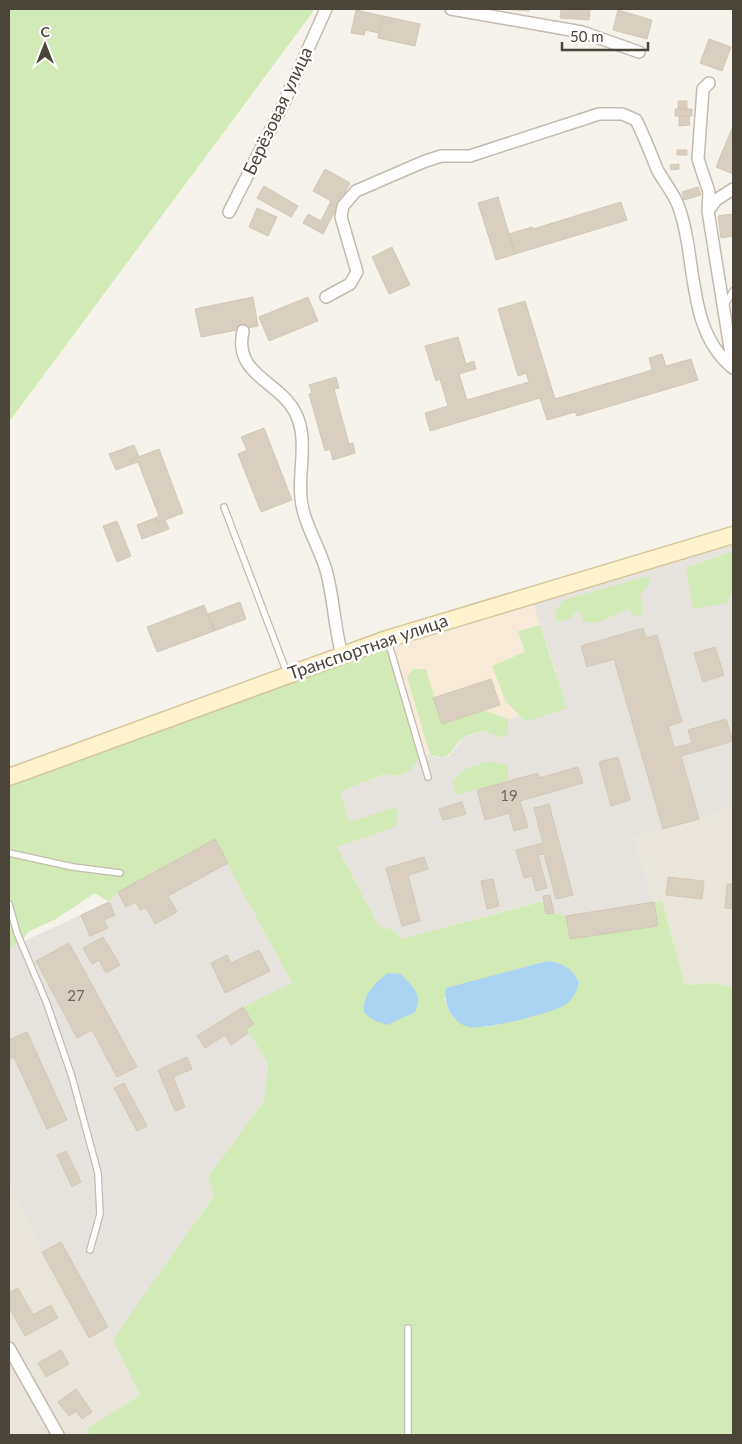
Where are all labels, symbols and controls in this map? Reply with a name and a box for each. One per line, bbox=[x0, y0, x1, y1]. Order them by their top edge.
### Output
north arrow bbox=[20, 20, 70, 70]
scale bar bbox=[562, 20, 648, 52]
text: С bbox=[40, 23, 50, 40]
text: 50 m bbox=[570, 27, 604, 45]
street label: Берёзовая улица bbox=[238, 43, 316, 178]
street label: Транспортная улица bbox=[285, 608, 450, 684]
house number: 19 bbox=[500, 786, 518, 804]
house number: 27 bbox=[67, 986, 85, 1004]

